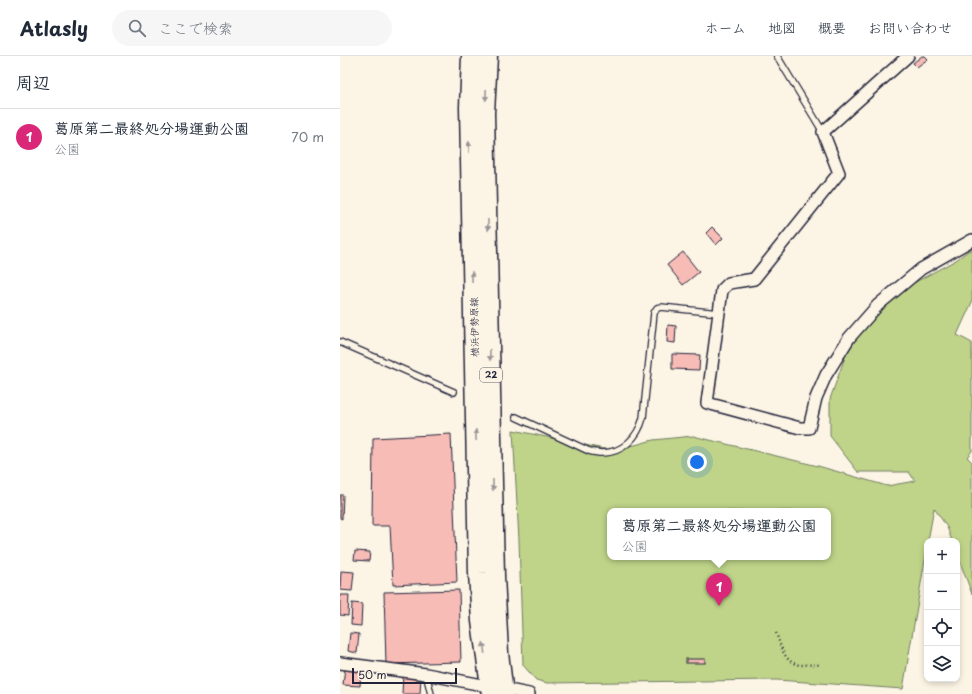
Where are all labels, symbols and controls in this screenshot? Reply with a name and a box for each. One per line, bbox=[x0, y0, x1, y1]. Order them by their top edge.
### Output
search box bbox=[112, 10, 392, 46]
text: Atlasly bbox=[20, 14, 88, 42]
text: ここで検索 bbox=[158, 16, 233, 39]
icon: search bbox=[126, 17, 148, 39]
text: ホーム bbox=[705, 17, 746, 38]
text: 地図 bbox=[768, 17, 796, 38]
text: 概要 bbox=[818, 17, 846, 38]
text: お問い合わせ bbox=[868, 17, 952, 38]
text: 周辺 bbox=[16, 69, 50, 95]
one-way arrow bbox=[483, 89, 489, 102]
text: 葛原第二最終処分場運動公園 bbox=[54, 116, 249, 139]
text: 1 bbox=[26, 127, 32, 146]
text: 70 m bbox=[291, 127, 324, 146]
text: 公園 bbox=[54, 139, 80, 158]
one-way arrow bbox=[466, 141, 473, 153]
one-way arrow bbox=[484, 219, 491, 231]
one-way arrow bbox=[469, 271, 476, 283]
street label: 横浜伊勢原線 bbox=[465, 297, 482, 357]
one-way arrow bbox=[487, 349, 494, 361]
road number: 22 bbox=[480, 368, 502, 382]
one-way arrow bbox=[473, 428, 479, 441]
your location bbox=[687, 452, 707, 472]
one-way arrow bbox=[490, 479, 496, 492]
popup bbox=[607, 508, 831, 560]
text: 葛原第二最終処分場運動公園 bbox=[621, 513, 817, 536]
text: 公園 bbox=[621, 536, 648, 555]
map controls bbox=[924, 538, 960, 682]
button: + bbox=[924, 538, 960, 574]
pin: 1 bbox=[706, 573, 732, 606]
button: − bbox=[924, 574, 960, 610]
button: locate bbox=[924, 610, 960, 646]
one-way arrow bbox=[481, 642, 488, 654]
button: layers bbox=[924, 646, 960, 682]
scale bar bbox=[352, 666, 457, 685]
text: 50 m bbox=[358, 666, 387, 683]

